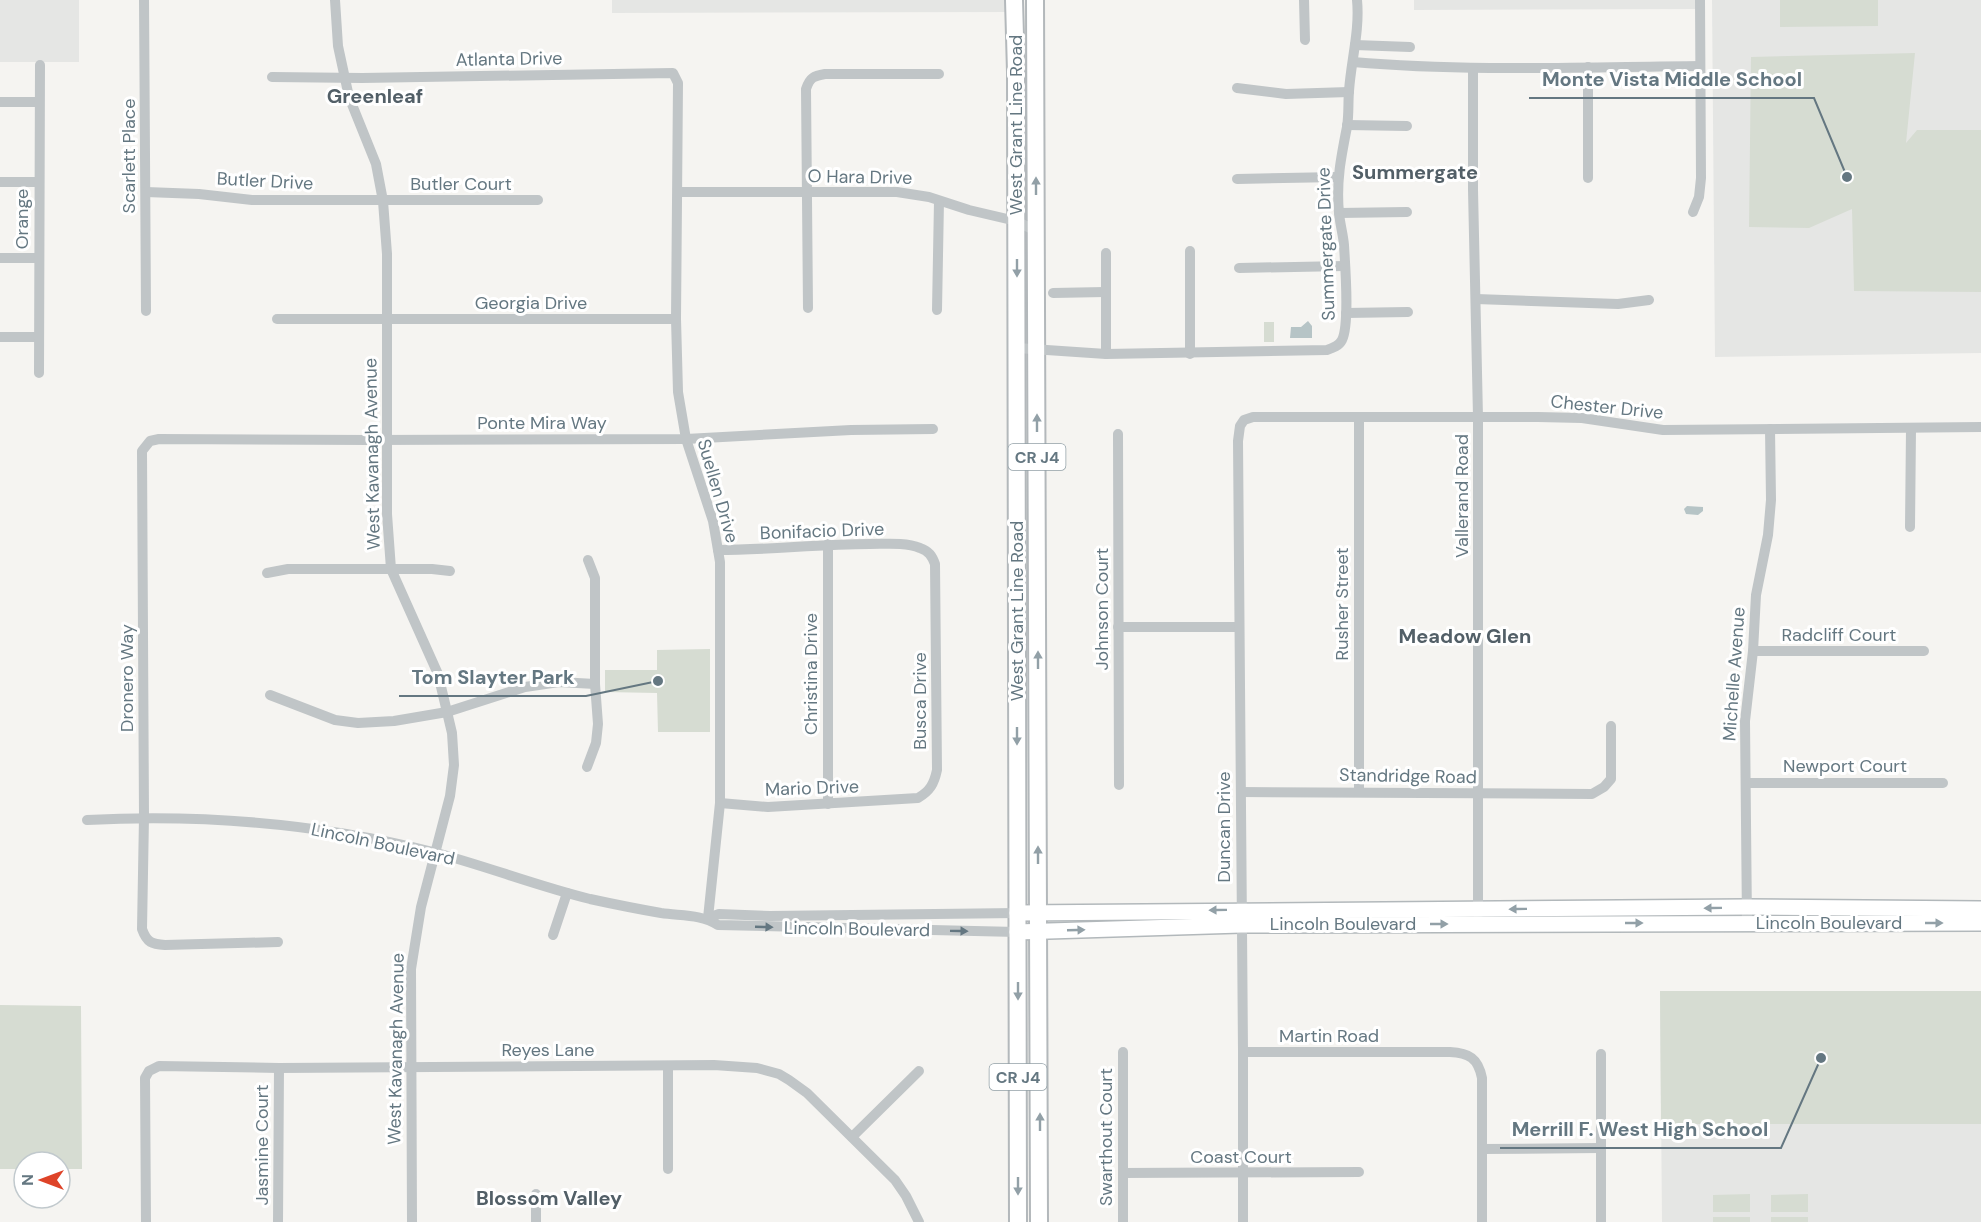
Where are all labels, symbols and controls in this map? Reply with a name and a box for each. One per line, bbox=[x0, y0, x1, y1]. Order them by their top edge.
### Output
street label: West Grant Line Road bbox=[1004, 35, 1028, 215]
street label: Atlanta Drive bbox=[455, 46, 563, 72]
callout: Monte Vista Middle School bbox=[1529, 60, 1814, 98]
text: Monte Vista Middle School bbox=[1542, 66, 1802, 92]
district label: Greenleaf bbox=[327, 83, 423, 109]
street label: Scarlett Place bbox=[117, 99, 141, 213]
district label: Summergate bbox=[1352, 159, 1478, 185]
street label: O Hara Drive bbox=[807, 164, 913, 190]
street label: Butler Drive bbox=[216, 166, 314, 196]
street label: Summergate Drive bbox=[1311, 167, 1341, 321]
street label: Butler Court bbox=[410, 172, 512, 196]
one-way arrow bbox=[1031, 176, 1040, 195]
street label: Orange bbox=[10, 189, 34, 249]
one-way arrow bbox=[1012, 259, 1022, 278]
street label: Georgia Drive bbox=[475, 291, 587, 315]
street label: West Kavanagh Avenue bbox=[358, 358, 386, 550]
street label: Chester Drive bbox=[1549, 389, 1665, 425]
street label: Ponte Mira Way bbox=[477, 411, 607, 435]
one-way arrow bbox=[1032, 413, 1042, 432]
street label: Vallerand Road bbox=[1450, 434, 1474, 558]
street label: Suellen Drive bbox=[692, 436, 744, 546]
road number: CR J4 bbox=[1008, 444, 1066, 470]
street label: Bonifacio Drive bbox=[759, 517, 885, 545]
street label: West Grant Line Road bbox=[1005, 521, 1029, 701]
street label: Rusher Street bbox=[1330, 547, 1354, 661]
street label: Johnson Court bbox=[1090, 548, 1114, 670]
street label: Michelle Avenue bbox=[1717, 606, 1751, 742]
street label: Christina Drive bbox=[799, 613, 823, 735]
district label: Meadow Glen bbox=[1399, 623, 1531, 649]
street label: Radcliff Court bbox=[1782, 623, 1896, 647]
street label: Dronero Way bbox=[115, 624, 139, 732]
one-way arrow bbox=[1033, 650, 1043, 669]
street label: Busca Drive bbox=[908, 652, 932, 750]
callout: Tom Slayter Park bbox=[399, 658, 586, 696]
text: Tom Slayter Park bbox=[411, 664, 575, 690]
one-way arrow bbox=[1012, 727, 1022, 746]
street label: Newport Court bbox=[1783, 754, 1907, 778]
street label: Standridge Road bbox=[1339, 763, 1477, 789]
street label: Duncan Drive bbox=[1212, 772, 1236, 882]
street label: Mario Drive bbox=[765, 774, 859, 802]
street label: Lincoln Boulevard bbox=[309, 817, 457, 871]
one-way arrow bbox=[1033, 845, 1043, 864]
one-way arrow bbox=[1703, 903, 1722, 912]
one-way arrow bbox=[1508, 904, 1527, 914]
one-way arrow bbox=[1208, 905, 1227, 915]
street label: Lincoln Boulevard bbox=[1756, 911, 1902, 935]
street label: Lincoln Boulevard bbox=[1270, 912, 1416, 936]
street label: Lincoln Boulevard bbox=[784, 916, 930, 942]
one-way arrow bbox=[1624, 918, 1643, 928]
one-way arrow bbox=[1924, 918, 1943, 928]
one-way arrow bbox=[1429, 919, 1448, 929]
one-way arrow bbox=[755, 923, 774, 932]
one-way arrow bbox=[1066, 926, 1085, 935]
one-way arrow bbox=[950, 927, 969, 936]
street label: West Kavanagh Avenue bbox=[382, 953, 410, 1145]
one-way arrow bbox=[1013, 981, 1023, 1000]
street label: Martin Road bbox=[1279, 1024, 1379, 1048]
street label: Reyes Lane bbox=[501, 1038, 595, 1062]
road number: CR J4 bbox=[990, 1064, 1046, 1090]
street label: Swarthout Court bbox=[1094, 1068, 1118, 1206]
street label: Jasmine Court bbox=[250, 1084, 274, 1206]
callout: Merrill F. West High School bbox=[1500, 1110, 1781, 1148]
one-way arrow bbox=[1035, 1112, 1045, 1131]
text: Merrill F. West High School bbox=[1512, 1116, 1768, 1142]
street label: Coast Court bbox=[1190, 1145, 1292, 1169]
north arrow bbox=[12, 1150, 72, 1210]
text: N bbox=[17, 1174, 38, 1186]
one-way arrow bbox=[1013, 1176, 1023, 1195]
district label: Blossom Valley bbox=[476, 1185, 622, 1211]

